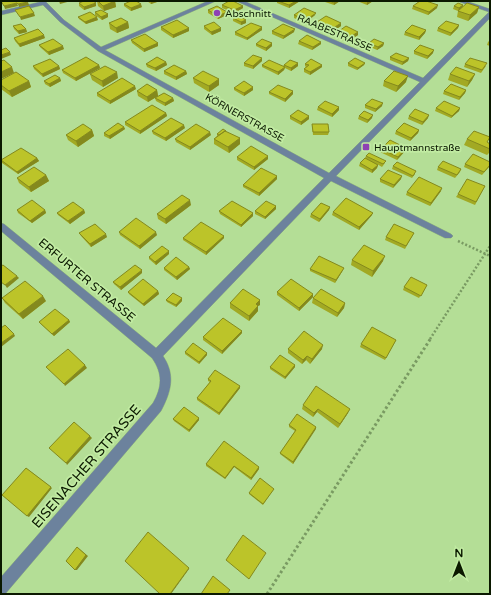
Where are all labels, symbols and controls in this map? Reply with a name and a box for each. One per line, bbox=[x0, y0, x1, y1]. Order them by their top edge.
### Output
marker: Abschnitt bbox=[212, 8, 222, 18]
place label: Abschnitt bbox=[225, 8, 271, 20]
street label: RAABESTRASSE bbox=[295, 12, 374, 54]
street label: KÖRNERSTRASSE bbox=[203, 91, 286, 145]
marker: Hauptmannstraße bbox=[361, 142, 371, 152]
place label: Hauptmannstraße bbox=[374, 142, 460, 154]
street label: ERFURTER STRASSE bbox=[36, 235, 138, 325]
street label: EISENACHER STRASSE bbox=[28, 401, 145, 532]
north arrow bbox=[439, 543, 479, 583]
text: N bbox=[455, 547, 463, 560]

